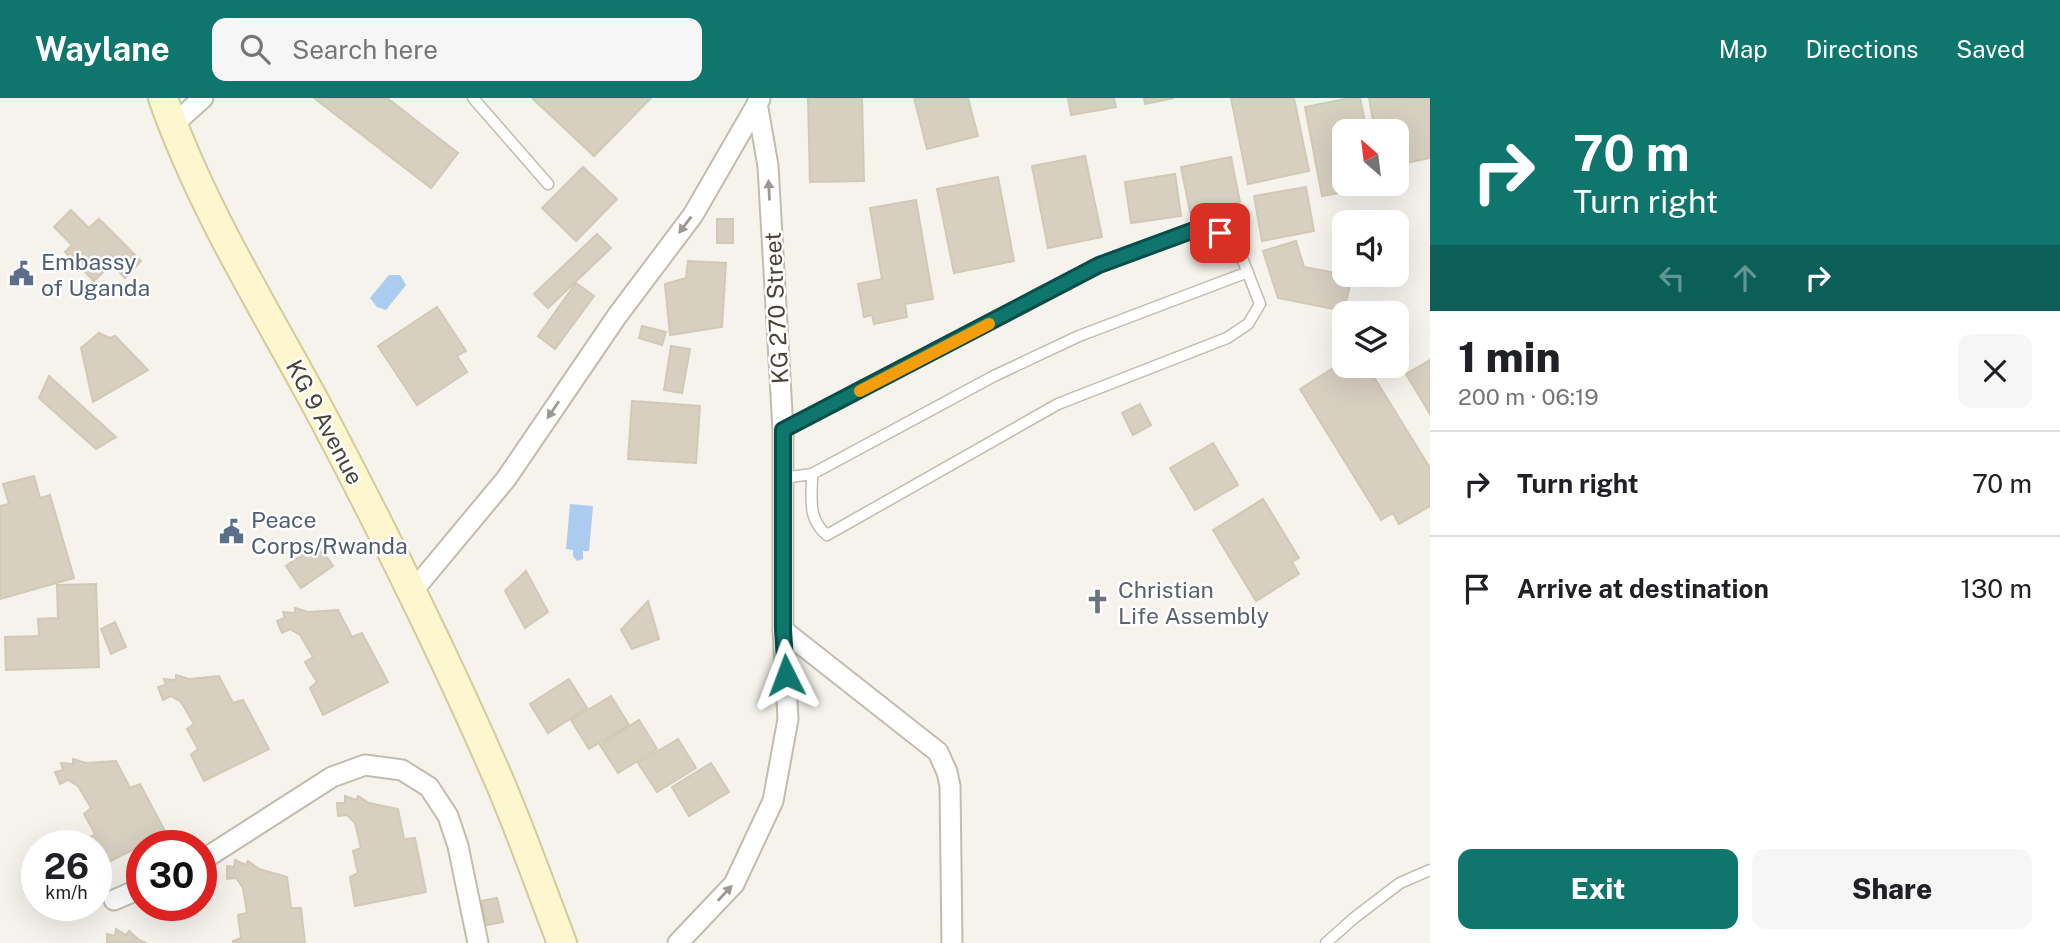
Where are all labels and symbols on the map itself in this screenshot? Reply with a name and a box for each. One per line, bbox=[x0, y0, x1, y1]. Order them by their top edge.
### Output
north arrow bbox=[1332, 119, 1409, 196]
one-way arrow bbox=[764, 179, 775, 201]
pin bbox=[1190, 203, 1250, 263]
one-way arrow bbox=[679, 216, 693, 234]
street label: KG 270 Street bbox=[759, 231, 793, 385]
place label: Embassy of Uganda bbox=[41, 248, 150, 301]
public building icon: Embassy of Uganda bbox=[7, 260, 35, 288]
street label: KG 9 Avenue bbox=[281, 355, 369, 489]
one-way arrow bbox=[546, 401, 560, 419]
place label: Peace Corps/Rwanda bbox=[251, 506, 408, 559]
public building icon: Peace Corps/Rwanda bbox=[217, 518, 245, 546]
place label: Christian Life Assembly bbox=[1118, 576, 1269, 629]
church icon: Christian Life Assembly bbox=[1084, 588, 1112, 616]
position arrow bbox=[749, 638, 823, 712]
speed limit sign: 30 bbox=[126, 830, 217, 921]
one-way arrow bbox=[716, 885, 733, 902]

